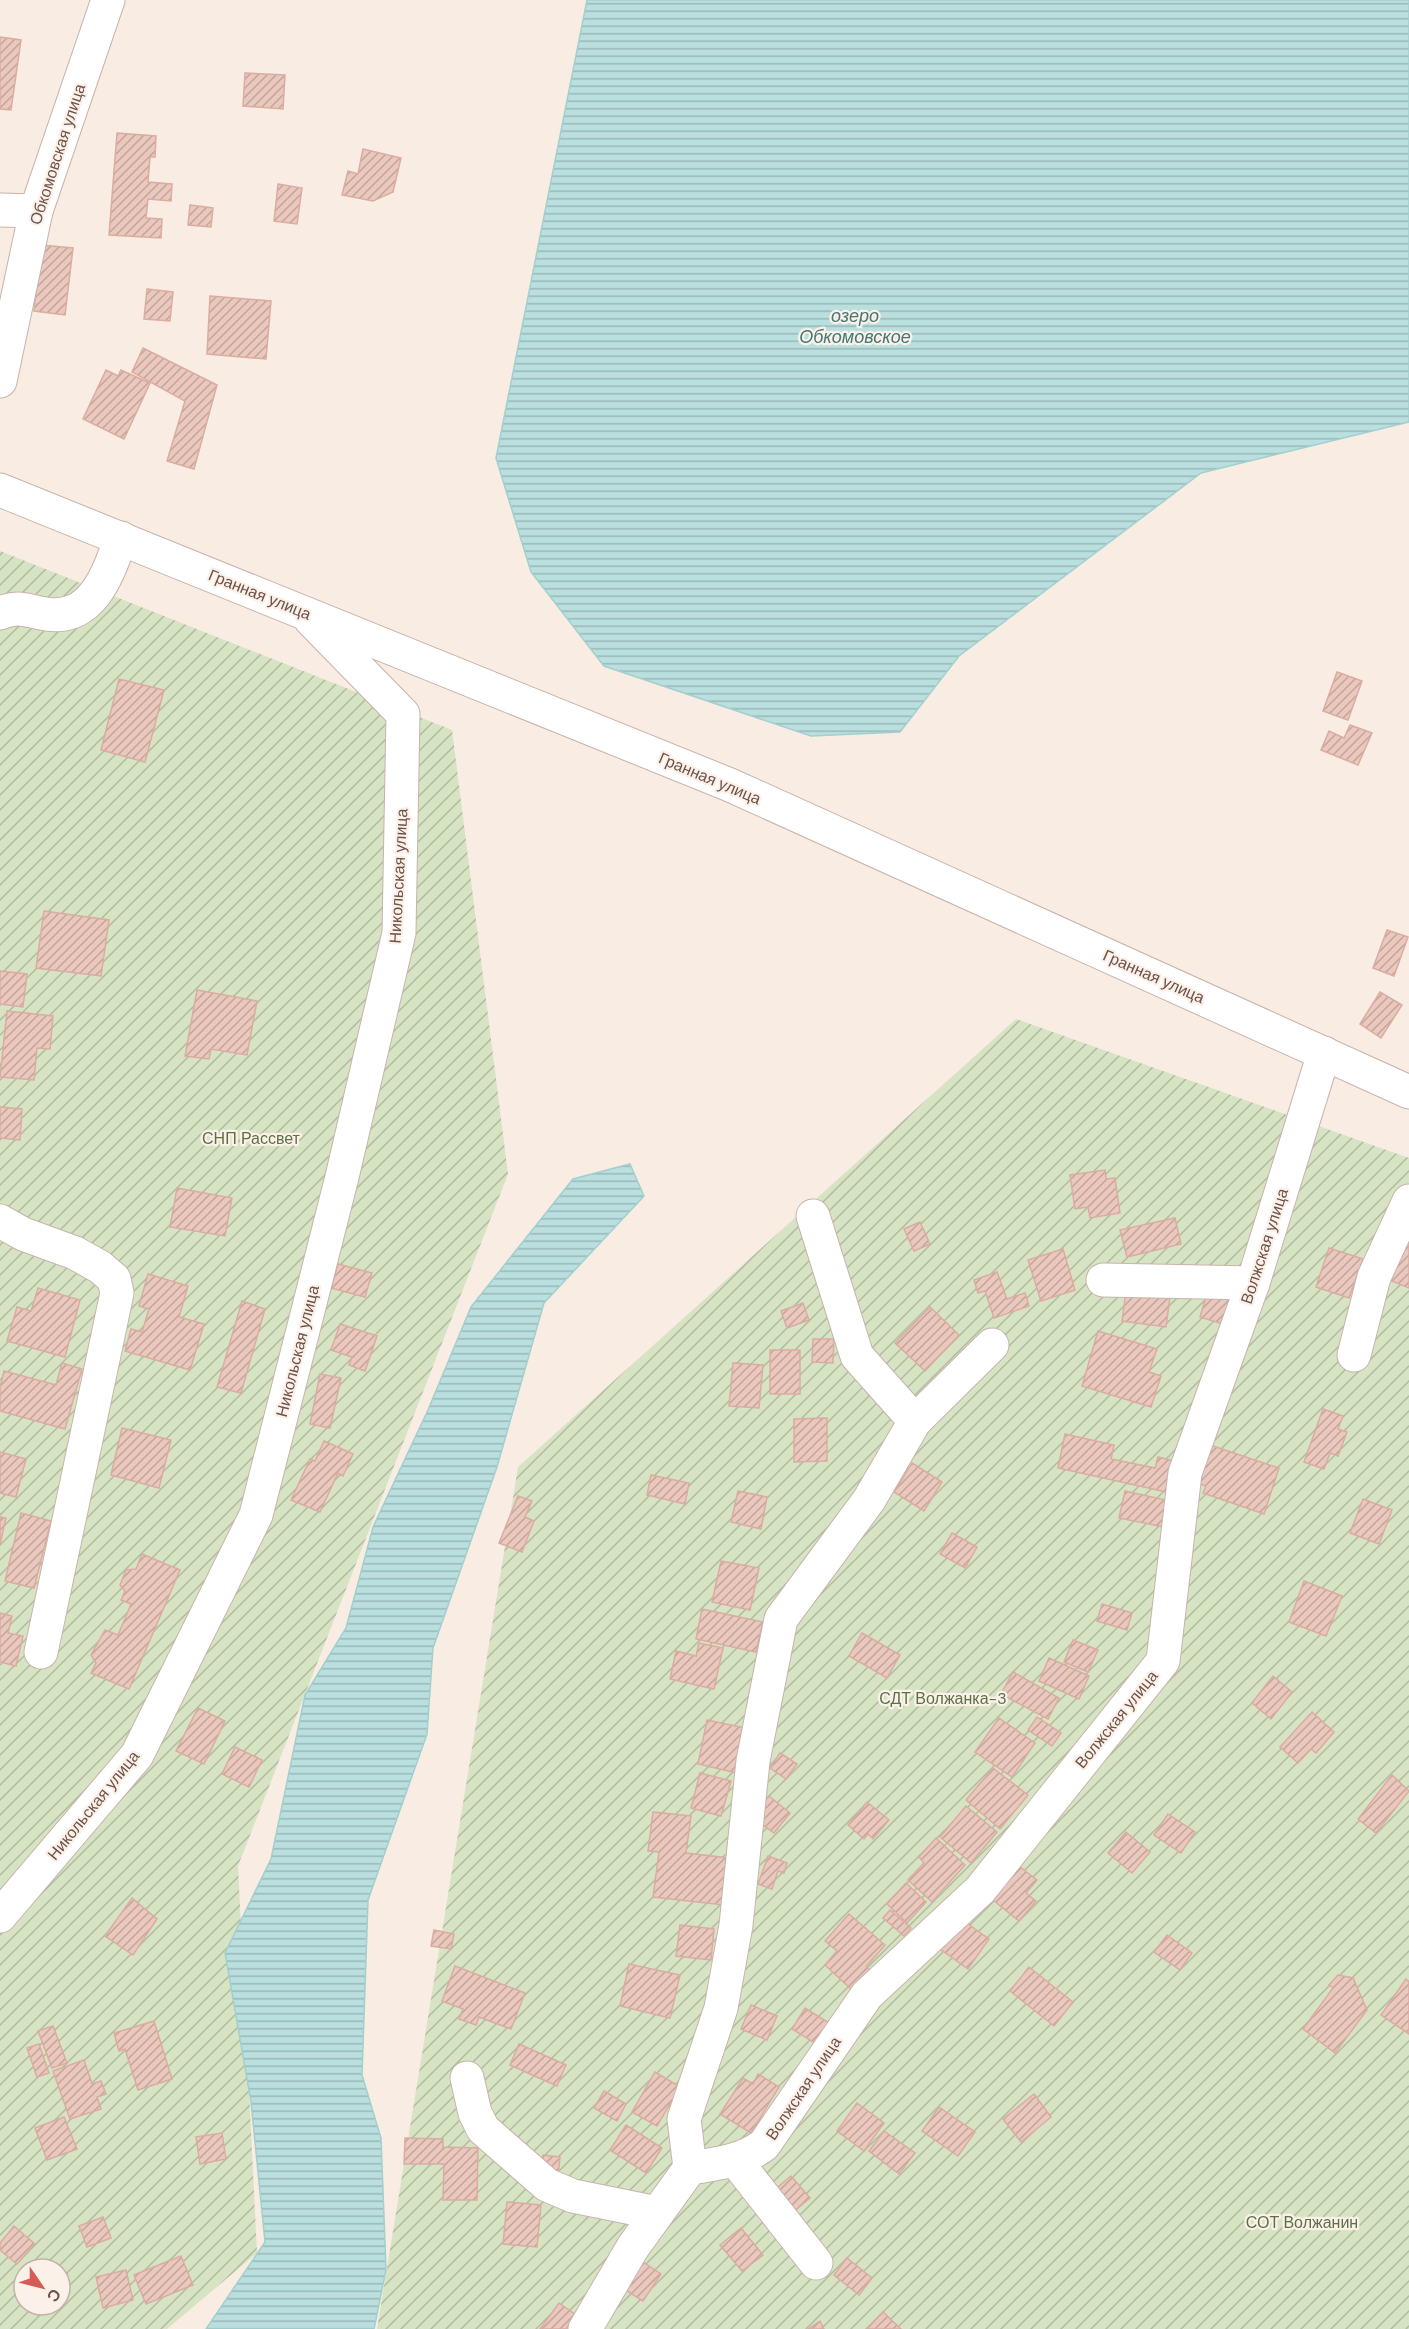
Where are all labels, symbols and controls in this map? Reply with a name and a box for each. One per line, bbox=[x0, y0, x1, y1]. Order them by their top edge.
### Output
street label: Обкомовская улица bbox=[25, 81, 90, 227]
water label: озеро Обкомовское bbox=[799, 304, 911, 349]
street label: Гранная улица bbox=[205, 564, 314, 625]
street label: Гранная улица bbox=[656, 747, 764, 809]
street label: Никольская улица bbox=[384, 808, 413, 944]
street label: Гранная улица bbox=[1100, 945, 1208, 1008]
park label: СНП Рассвет bbox=[202, 1128, 301, 1149]
street label: Волжская улица bbox=[1236, 1186, 1293, 1307]
street label: Никольская улица bbox=[271, 1283, 324, 1419]
street label: Волжская улица bbox=[1070, 1666, 1162, 1773]
park label: СДТ Волжанка-3 bbox=[879, 1688, 1007, 1709]
street label: Никольская улица bbox=[43, 1746, 144, 1864]
street label: Волжская улица bbox=[761, 2032, 846, 2144]
park label: СОТ Волжанин bbox=[1246, 2212, 1358, 2233]
north arrow bbox=[12, 2257, 72, 2317]
text: С bbox=[42, 2285, 66, 2306]

